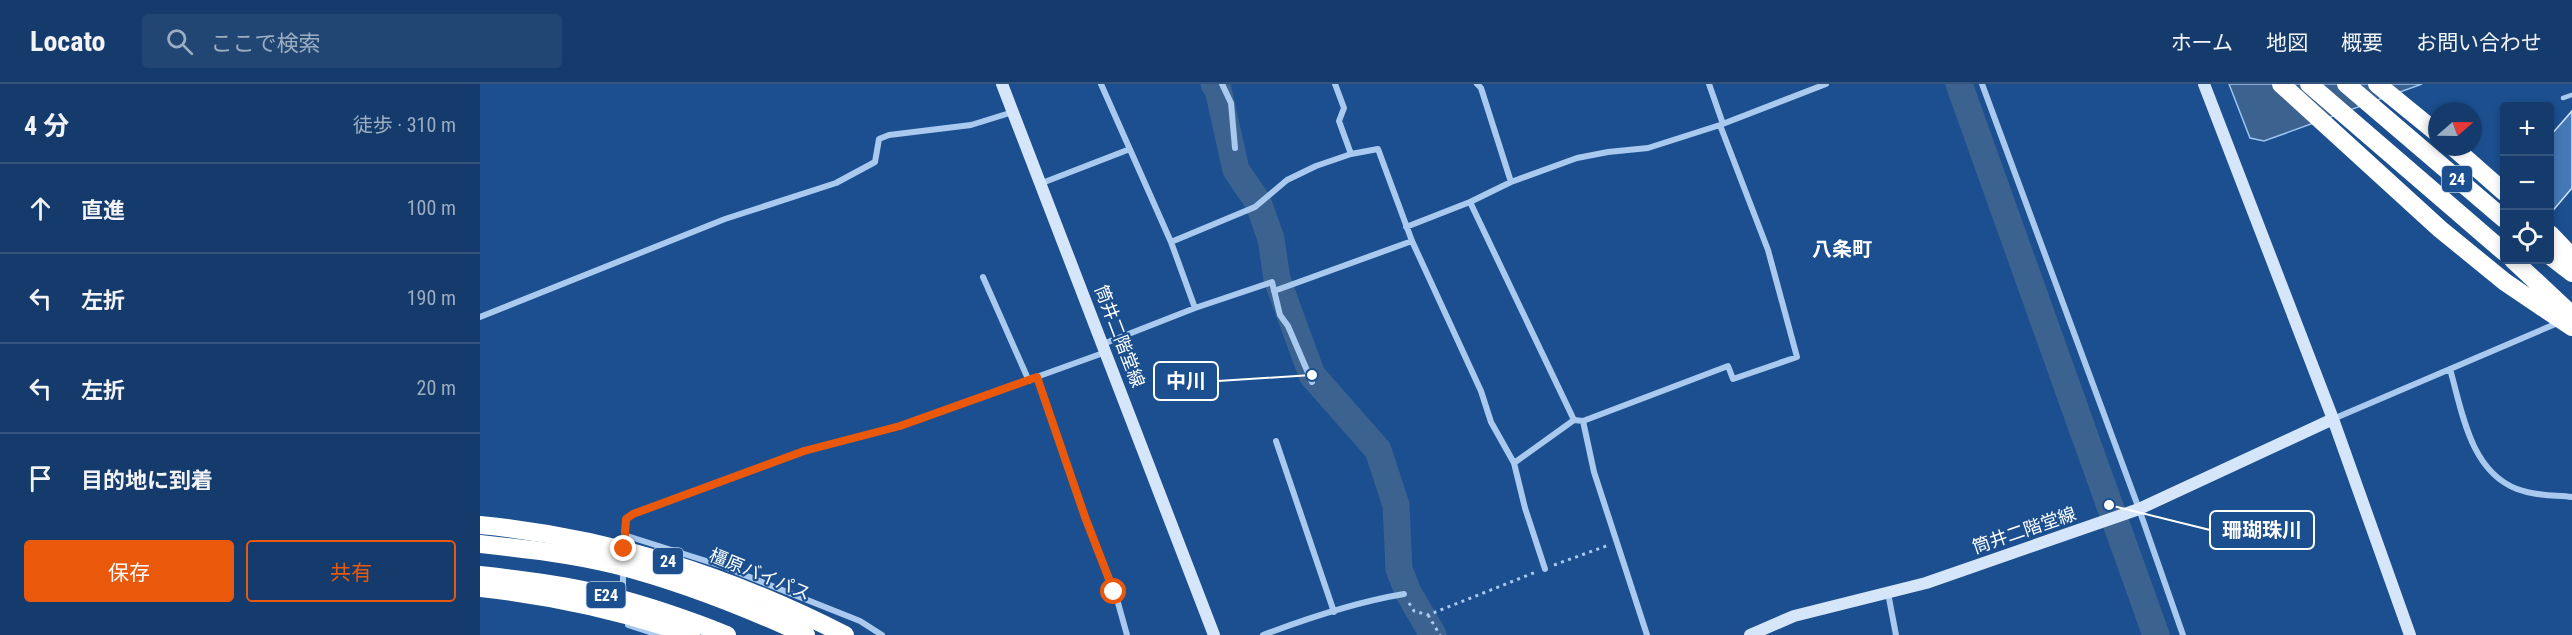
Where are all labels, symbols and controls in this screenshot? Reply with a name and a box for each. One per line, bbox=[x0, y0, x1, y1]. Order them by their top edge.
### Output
search box bbox=[142, 14, 562, 68]
text: Locato bbox=[30, 25, 106, 58]
icon: search bbox=[163, 25, 196, 58]
text: ここで検索 bbox=[211, 31, 321, 56]
text: ホーム bbox=[2171, 31, 2233, 55]
text: 地図 bbox=[2266, 31, 2308, 55]
text: 概要 bbox=[2341, 31, 2383, 55]
text: お問い合わせ bbox=[2416, 31, 2542, 55]
north arrow bbox=[2428, 102, 2482, 156]
map controls bbox=[2500, 102, 2554, 264]
button: + bbox=[2500, 102, 2554, 156]
text: 4 分 bbox=[24, 111, 69, 141]
text: 徒歩 · 310 m bbox=[353, 113, 456, 137]
button: − bbox=[2500, 156, 2554, 210]
road number: 24 bbox=[2442, 166, 2472, 192]
icon: ahead bbox=[24, 192, 57, 225]
text: 100 m bbox=[407, 196, 456, 220]
text: 直進 bbox=[81, 198, 125, 223]
button: locate bbox=[2500, 210, 2554, 264]
district label: 八条町 bbox=[1812, 237, 1872, 261]
icon: left bbox=[24, 282, 57, 315]
street label: 筒井二階堂線 bbox=[1091, 282, 1149, 390]
text: 190 m bbox=[407, 286, 456, 310]
text: 左折 bbox=[81, 288, 125, 313]
callout: 中川 bbox=[1154, 362, 1218, 400]
text: 中川 bbox=[1166, 369, 1206, 393]
icon: left bbox=[24, 372, 57, 405]
text: 20 m bbox=[417, 376, 456, 400]
text: 左折 bbox=[81, 378, 125, 403]
icon: arrive bbox=[24, 462, 57, 495]
text: 目的地に到着 bbox=[81, 468, 213, 493]
street label: 筒井二階堂線 bbox=[1970, 502, 2078, 558]
callout: 珊瑚珠川 bbox=[2210, 511, 2314, 549]
text: 珊瑚珠川 bbox=[2222, 518, 2302, 542]
route end bbox=[610, 535, 636, 561]
button: 保存 bbox=[24, 540, 234, 602]
button: 共有 bbox=[246, 540, 456, 602]
street label: 橿原バイパス bbox=[706, 544, 814, 604]
road number: 24 bbox=[653, 548, 683, 574]
route start bbox=[1100, 578, 1126, 604]
road number: E24 bbox=[586, 582, 626, 608]

